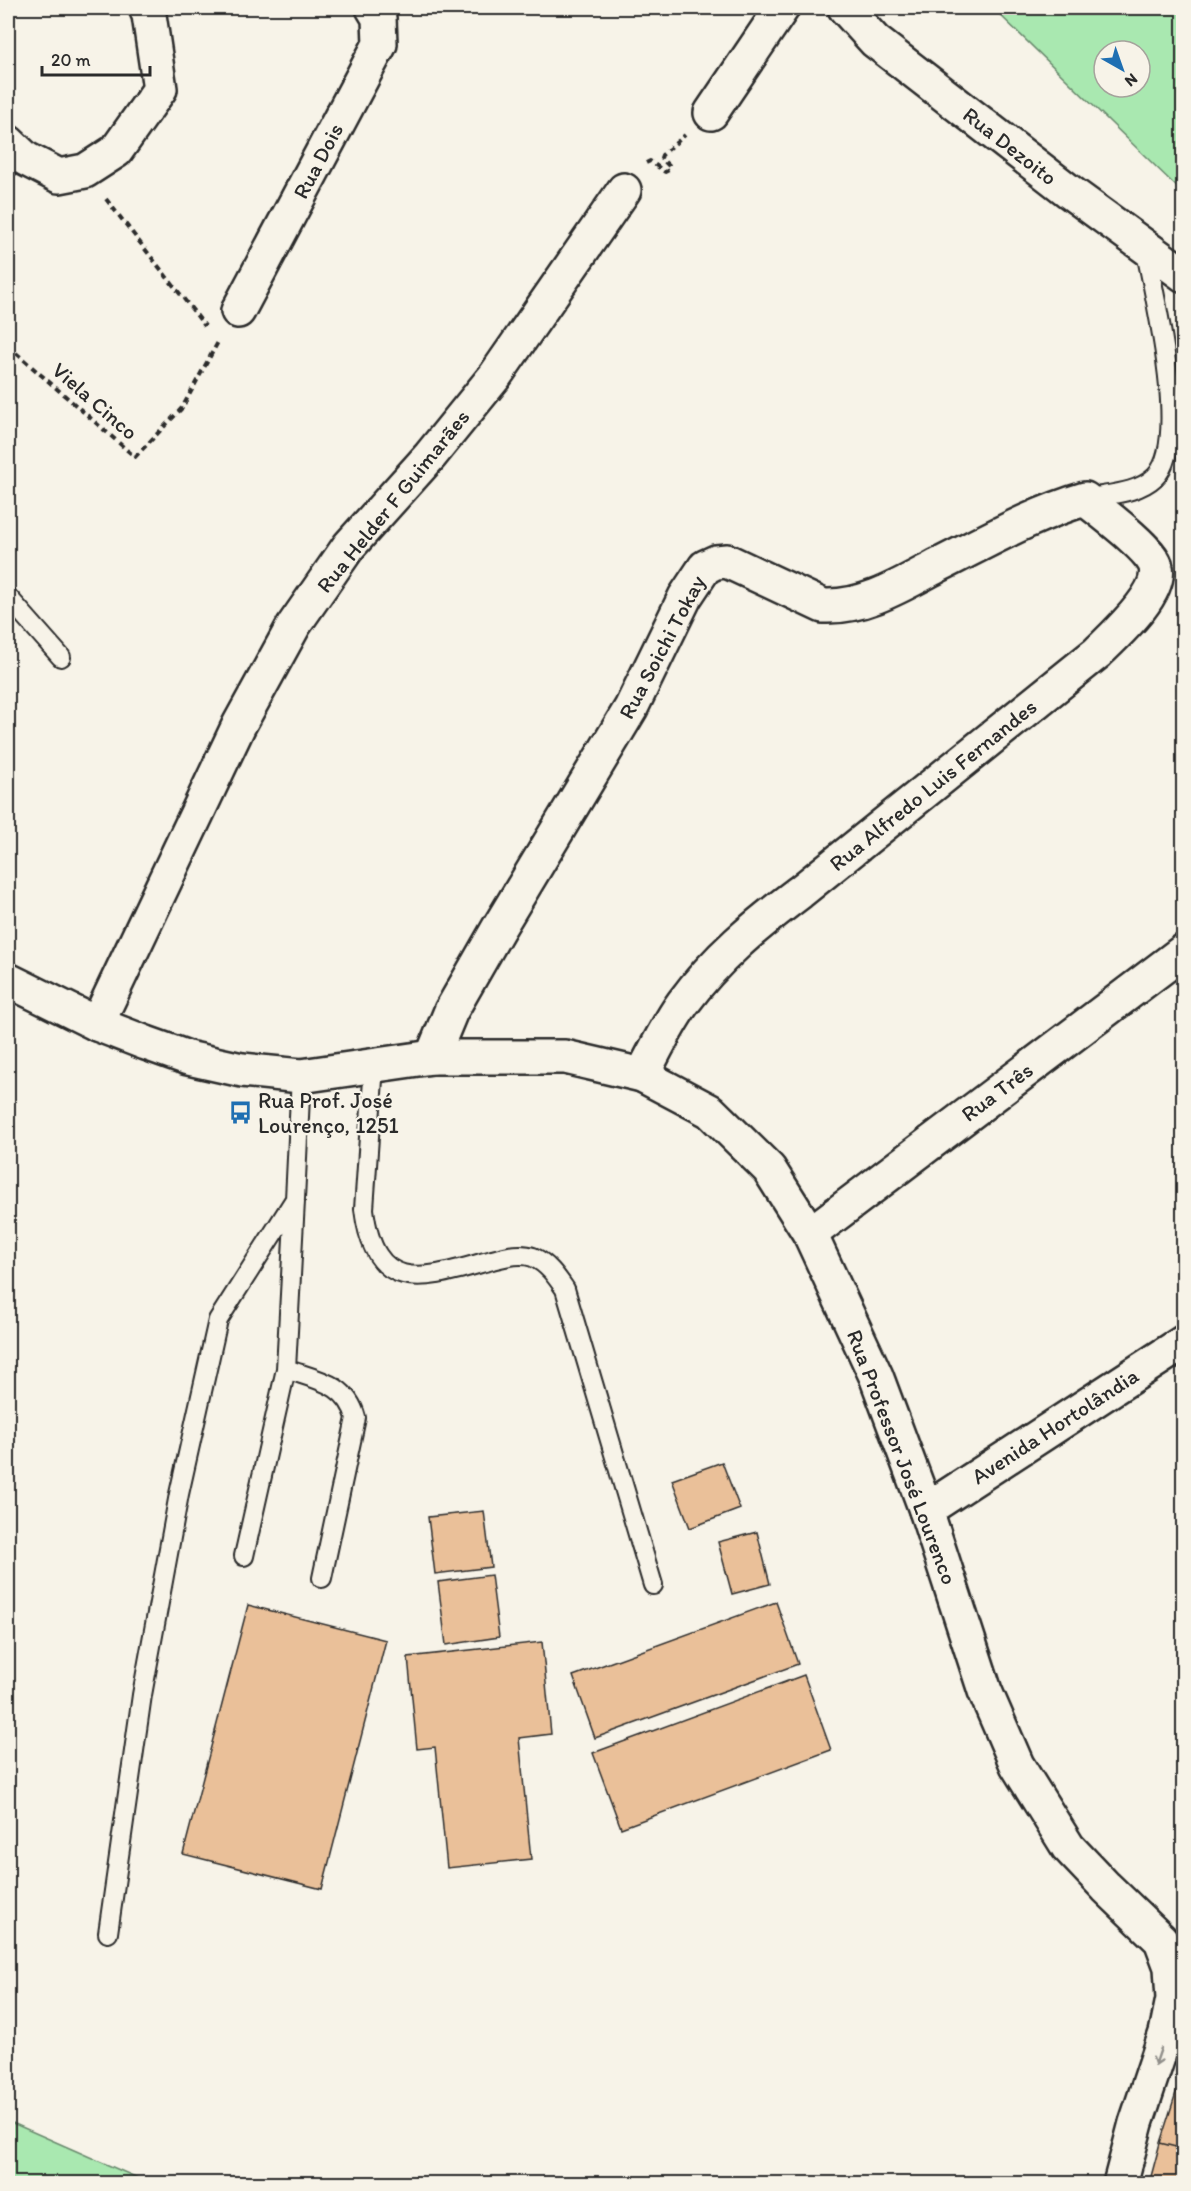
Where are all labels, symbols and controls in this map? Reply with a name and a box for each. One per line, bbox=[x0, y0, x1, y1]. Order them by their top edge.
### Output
scale bar bbox=[42, 39, 150, 77]
north arrow bbox=[1092, 39, 1152, 99]
text: 20 m bbox=[51, 49, 91, 71]
text: N bbox=[1121, 69, 1142, 91]
street label: Rua Dezoito bbox=[958, 101, 1062, 191]
street label: Rua Dois bbox=[287, 119, 349, 203]
street label: Viela Cinco bbox=[47, 356, 143, 446]
street label: Rua Helder F Guimarães bbox=[311, 404, 475, 598]
street label: Rua Soichi Tokay bbox=[613, 570, 712, 724]
street label: Rua Alfredo Luis Fernandes bbox=[824, 693, 1042, 877]
street label: Rua Três bbox=[956, 1056, 1038, 1128]
place label: Rua Prof. José Lourenço, 1251 bbox=[258, 1087, 399, 1139]
bus stop icon: Rua Prof. José Lourenço, 1251 bbox=[227, 1100, 253, 1126]
street label: Rua Professor José Lourenco bbox=[841, 1326, 963, 1588]
street label: Avenida Hortolândia bbox=[966, 1362, 1144, 1490]
one-way arrow bbox=[1152, 2047, 1163, 2066]

